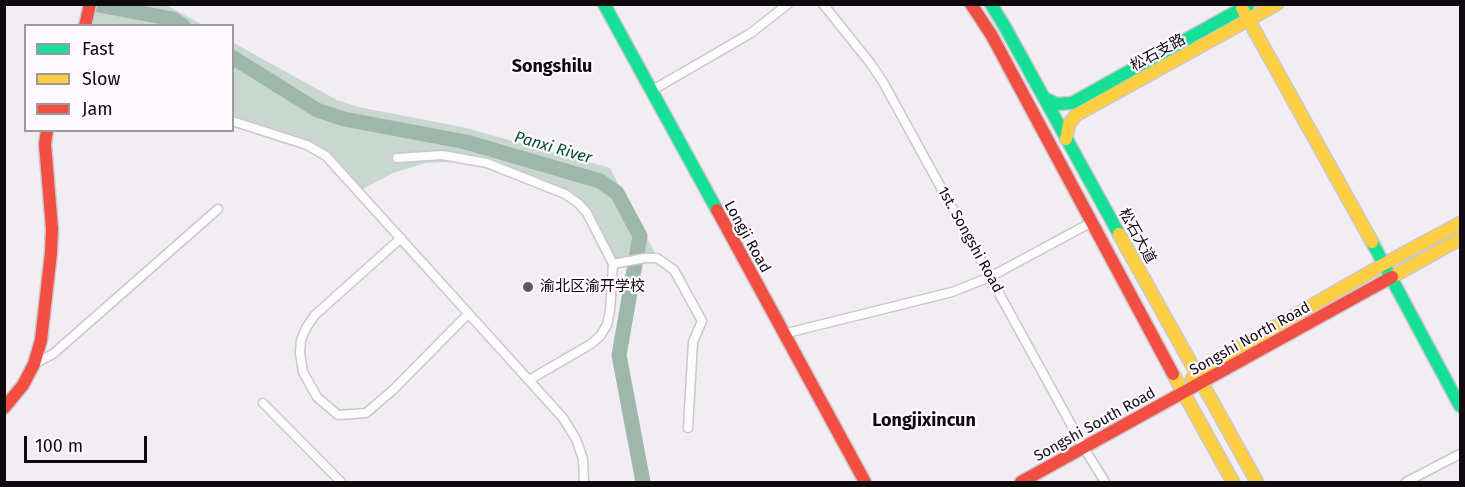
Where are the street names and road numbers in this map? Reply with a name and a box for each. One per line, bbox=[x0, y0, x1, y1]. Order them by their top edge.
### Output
street label: 松石支路 bbox=[1127, 31, 1189, 75]
street label: 1st. Songshi Road bbox=[933, 184, 1007, 296]
street label: Longji Road bbox=[720, 198, 774, 276]
street label: 松石大道 bbox=[1115, 205, 1159, 267]
street label: Songshi North Road bbox=[1187, 298, 1313, 380]
street label: Songshi South Road bbox=[1031, 384, 1159, 466]

